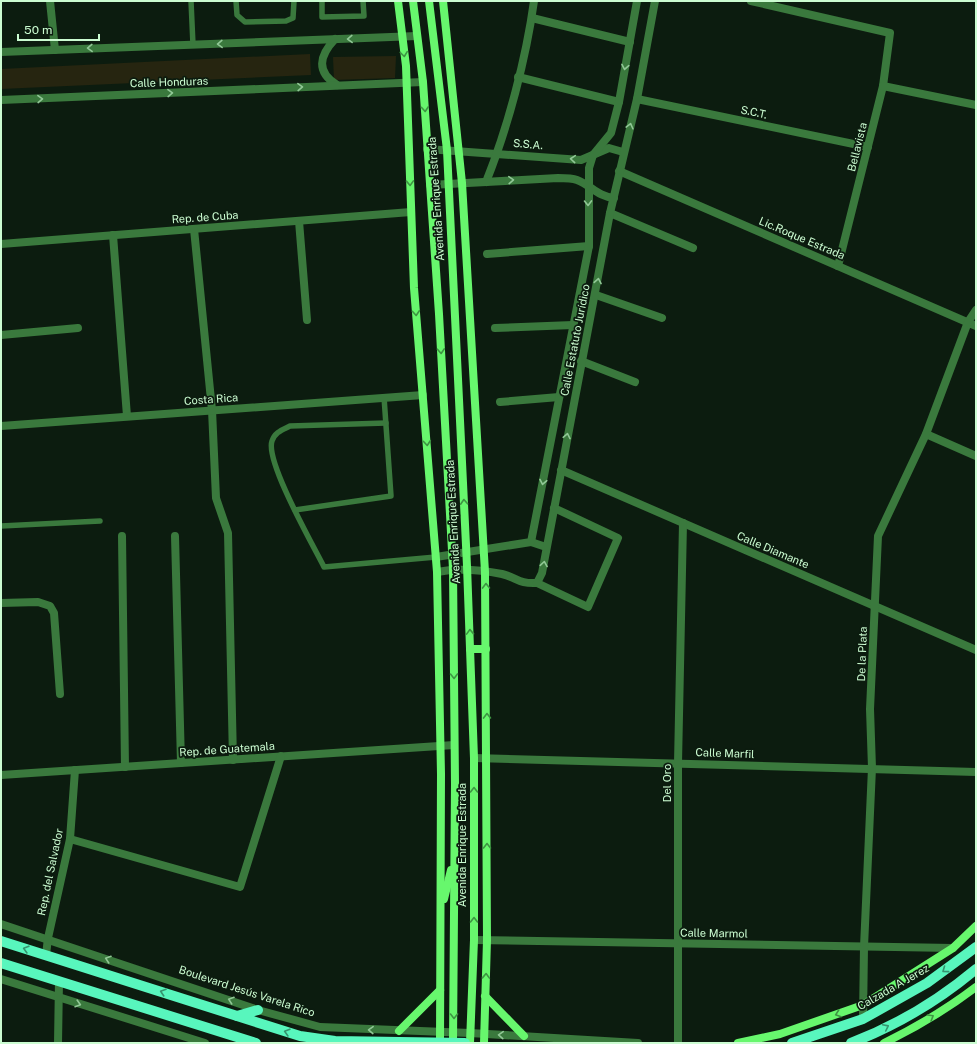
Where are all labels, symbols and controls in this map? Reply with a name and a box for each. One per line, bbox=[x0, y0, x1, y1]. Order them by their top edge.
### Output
scale bar bbox=[18, 16, 99, 42]
text: 50 m bbox=[24, 23, 52, 37]
one-way arrow bbox=[347, 34, 353, 43]
one-way arrow bbox=[217, 39, 223, 48]
one-way arrow bbox=[87, 44, 93, 53]
one-way arrow bbox=[399, 51, 408, 57]
one-way arrow bbox=[622, 64, 630, 70]
street label: Calle Honduras bbox=[130, 75, 209, 89]
one-way arrow bbox=[297, 83, 303, 92]
one-way arrow bbox=[167, 89, 173, 97]
one-way arrow bbox=[37, 94, 43, 103]
street label: S.C.T. bbox=[740, 103, 768, 121]
one-way arrow bbox=[420, 106, 429, 112]
street label: Bellavista bbox=[845, 121, 869, 173]
one-way arrow bbox=[625, 123, 633, 130]
street label: Avenida Enrique Estrada bbox=[426, 137, 446, 261]
street label: S.S.A. bbox=[513, 137, 543, 151]
one-way arrow bbox=[570, 155, 576, 164]
one-way arrow bbox=[508, 176, 514, 185]
one-way arrow bbox=[406, 180, 415, 186]
one-way arrow bbox=[584, 200, 592, 206]
street label: Rep. de Cuba bbox=[171, 209, 239, 225]
street label: Lic.Roque Estrada bbox=[757, 214, 847, 262]
one-way arrow bbox=[593, 278, 602, 284]
street label: Calle Estatuto Jurídico bbox=[558, 283, 592, 397]
one-way arrow bbox=[412, 310, 421, 316]
one-way arrow bbox=[437, 348, 446, 354]
street label: Costa Rica bbox=[184, 391, 238, 407]
one-way arrow bbox=[562, 433, 571, 439]
one-way arrow bbox=[422, 440, 431, 446]
street label: Avenida Enrique Estrada bbox=[444, 460, 462, 584]
one-way arrow bbox=[539, 479, 547, 485]
one-way arrow bbox=[460, 499, 469, 505]
street label: Calle Diamante bbox=[735, 529, 811, 571]
one-way arrow bbox=[539, 561, 548, 567]
one-way arrow bbox=[481, 583, 490, 589]
street label: De la Plata bbox=[855, 626, 869, 682]
one-way arrow bbox=[465, 629, 474, 635]
one-way arrow bbox=[450, 673, 458, 679]
one-way arrow bbox=[483, 713, 491, 719]
street label: Rep. de Guatemala bbox=[179, 740, 275, 758]
street label: Calle Marfil bbox=[695, 746, 755, 760]
street label: Del Oro bbox=[661, 764, 673, 802]
street label: Avenida Enrique Estrada bbox=[456, 783, 468, 907]
one-way arrow bbox=[470, 787, 478, 793]
street label: Rep. del Salvador bbox=[35, 827, 65, 917]
one-way arrow bbox=[483, 843, 491, 849]
one-way arrow bbox=[470, 917, 478, 923]
street label: Calle Marmol bbox=[680, 926, 748, 940]
one-way arrow bbox=[22, 945, 29, 954]
one-way arrow bbox=[105, 955, 112, 963]
street label: Calzada A Jerez bbox=[855, 962, 931, 1012]
street label: Boulevard Jesús Varela Rico bbox=[177, 963, 317, 1019]
one-way arrow bbox=[942, 965, 949, 972]
one-way arrow bbox=[482, 973, 490, 979]
one-way arrow bbox=[160, 989, 167, 997]
one-way arrow bbox=[228, 997, 235, 1005]
one-way arrow bbox=[74, 999, 81, 1008]
one-way arrow bbox=[835, 1009, 842, 1017]
one-way arrow bbox=[450, 1013, 458, 1019]
one-way arrow bbox=[927, 1015, 934, 1022]
one-way arrow bbox=[882, 1024, 890, 1032]
one-way arrow bbox=[368, 1026, 374, 1034]
one-way arrow bbox=[284, 1028, 291, 1037]
one-way arrow bbox=[498, 1030, 504, 1039]

